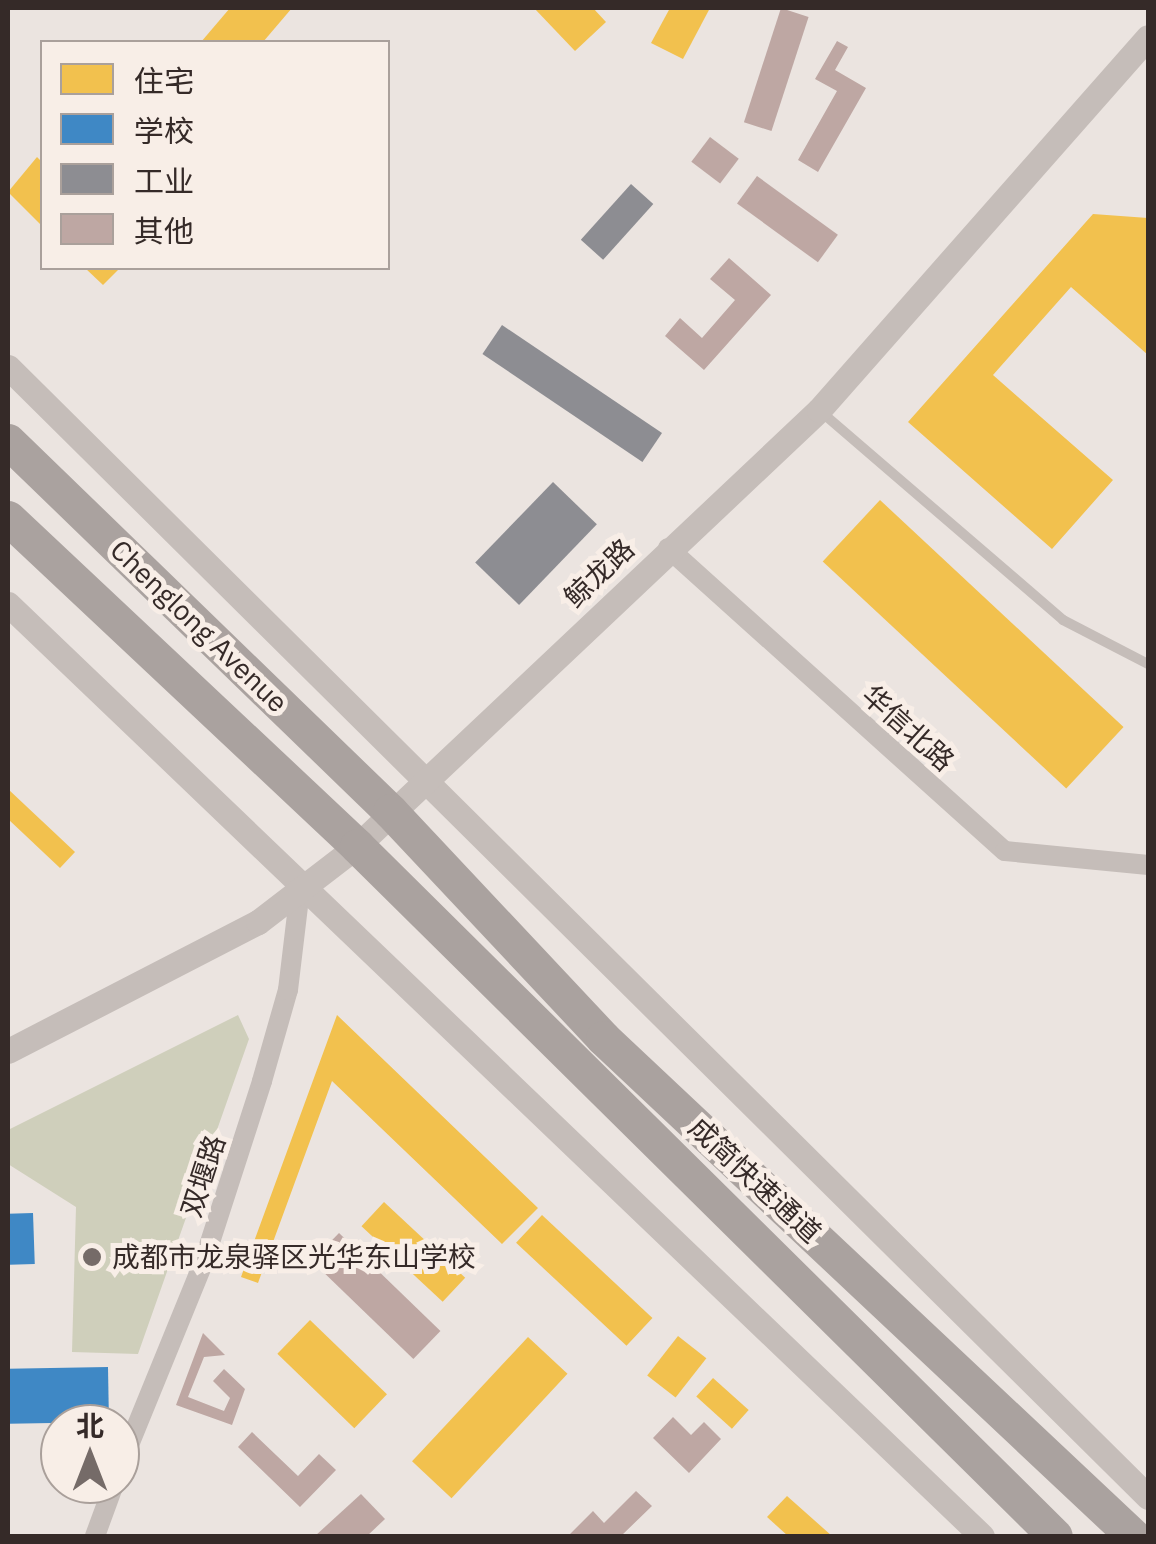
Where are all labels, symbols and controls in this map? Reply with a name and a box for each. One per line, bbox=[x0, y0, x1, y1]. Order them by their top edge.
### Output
legend bbox=[40, 40, 390, 270]
text: 住宅 bbox=[134, 61, 194, 100]
text: 学校 bbox=[134, 111, 194, 150]
text: 工业 bbox=[134, 161, 194, 200]
text: 其他 bbox=[134, 211, 194, 250]
street label: 鲸龙路 bbox=[557, 532, 641, 614]
street label: Chenglong Avenue bbox=[103, 533, 295, 719]
street label: 华信北路 bbox=[855, 678, 961, 778]
street label: 成简快速通道 bbox=[682, 1110, 828, 1250]
street label: 双堰路 bbox=[174, 1131, 232, 1221]
place label: 成都市龙泉驿区光华东山学校 bbox=[112, 1240, 476, 1274]
marker: 成都市龙泉驿区光华东山学校 bbox=[81, 1246, 103, 1268]
north arrow bbox=[40, 1404, 140, 1504]
text: 北 bbox=[76, 1407, 104, 1444]

